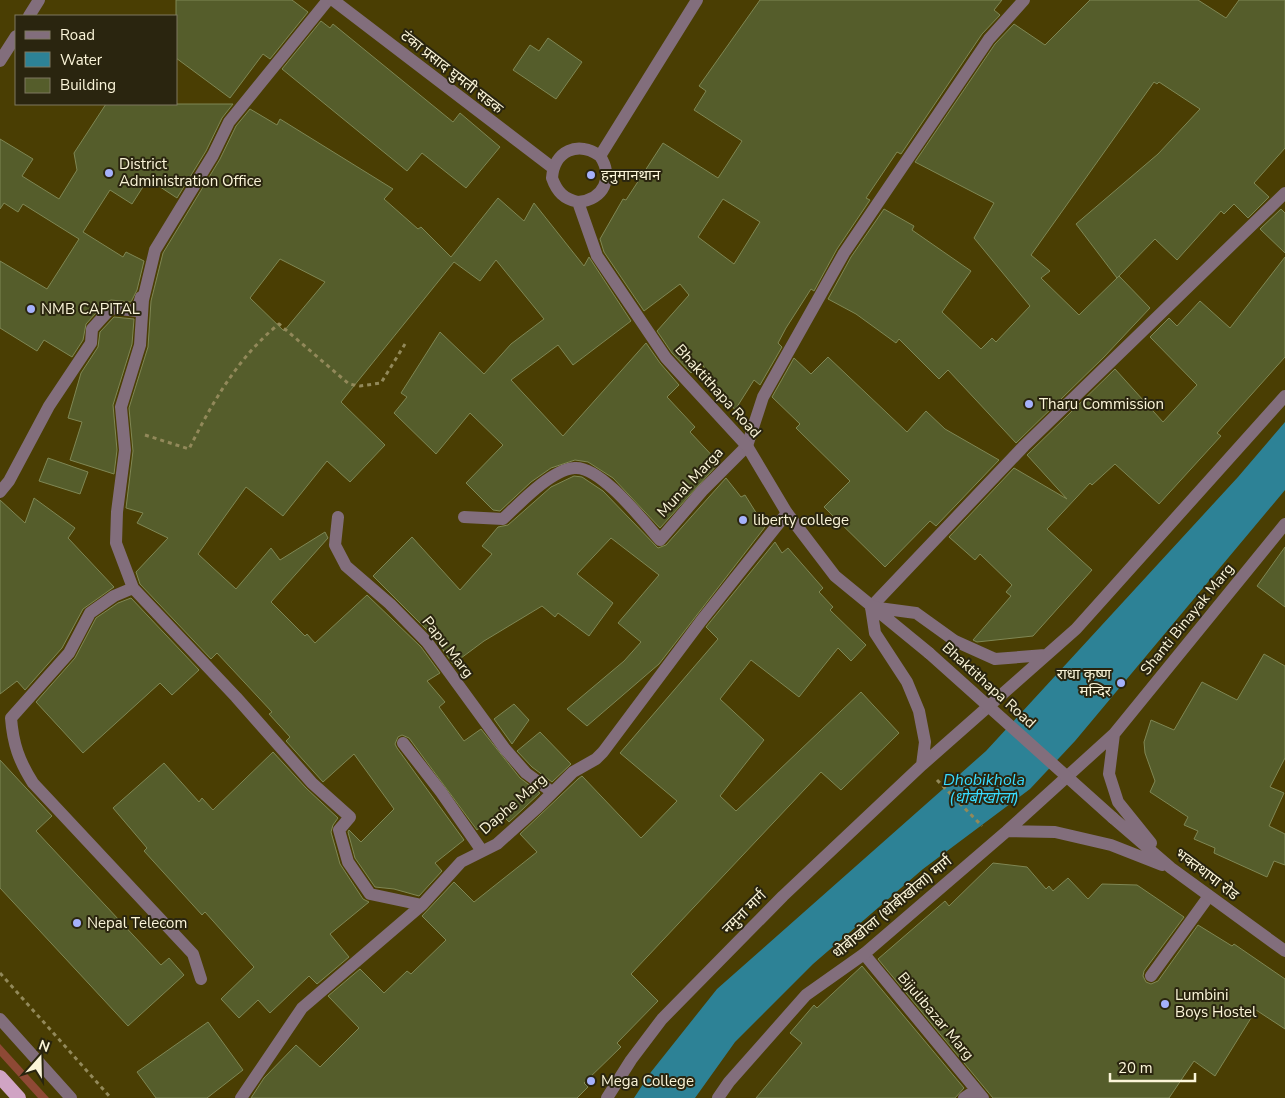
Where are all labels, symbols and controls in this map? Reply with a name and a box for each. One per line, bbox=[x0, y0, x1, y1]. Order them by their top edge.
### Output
legend bbox=[15, 15, 178, 105]
text: Road bbox=[60, 25, 95, 45]
street label: टंका प्रसाद घुमती सडक bbox=[397, 26, 508, 119]
text: Water bbox=[60, 50, 103, 70]
text: Building bbox=[60, 75, 116, 95]
place label: District Administration Office bbox=[119, 154, 261, 191]
place label: हनुमानथान bbox=[601, 165, 661, 185]
marker: District Administration Office bbox=[103, 167, 115, 179]
marker: हनुमानथान bbox=[585, 169, 597, 181]
place label: NMB CAPITAL bbox=[41, 299, 140, 319]
marker: NMB CAPITAL bbox=[25, 303, 37, 315]
street label: Bhaktithapa Road bbox=[670, 340, 766, 442]
place label: Tharu Commission bbox=[1039, 394, 1164, 414]
marker: Tharu Commission bbox=[1023, 398, 1035, 410]
street label: Munal Marga bbox=[652, 443, 728, 521]
place label: liberty college bbox=[753, 510, 849, 530]
marker: liberty college bbox=[737, 514, 749, 526]
street label: Shanti Binayak Marg bbox=[1136, 559, 1238, 679]
street label: Papu Marg bbox=[418, 612, 478, 682]
street label: Bhaktithapa Road bbox=[938, 637, 1040, 733]
place label: राधा कृष्ण मन्दिर bbox=[1057, 664, 1112, 701]
marker: राधा कृष्ण मन्दिर bbox=[1115, 677, 1127, 689]
street label: Daphe Marg bbox=[475, 769, 551, 839]
water label: Dhobikhola (धोबीखोला) bbox=[943, 769, 1025, 809]
street label: भक्तथापा रोड bbox=[1171, 843, 1244, 905]
street label: धोबीखोला (धोबीखोला) मार्ग bbox=[828, 850, 957, 963]
street label: नमुना मार्ग bbox=[718, 885, 771, 938]
place label: Nepal Telecom bbox=[87, 913, 187, 933]
marker: Nepal Telecom bbox=[71, 917, 83, 929]
street label: Bijulibazar Marg bbox=[893, 968, 979, 1064]
place label: Lumbini Boys Hostel bbox=[1175, 985, 1257, 1022]
marker: Lumbini Boys Hostel bbox=[1159, 998, 1171, 1010]
north arrow bbox=[15, 1033, 65, 1083]
text: N bbox=[36, 1036, 52, 1057]
scale bar bbox=[1110, 1050, 1195, 1082]
text: 20 m bbox=[1118, 1058, 1153, 1078]
place label: Mega College bbox=[601, 1071, 694, 1091]
marker: Mega College bbox=[585, 1075, 597, 1087]

